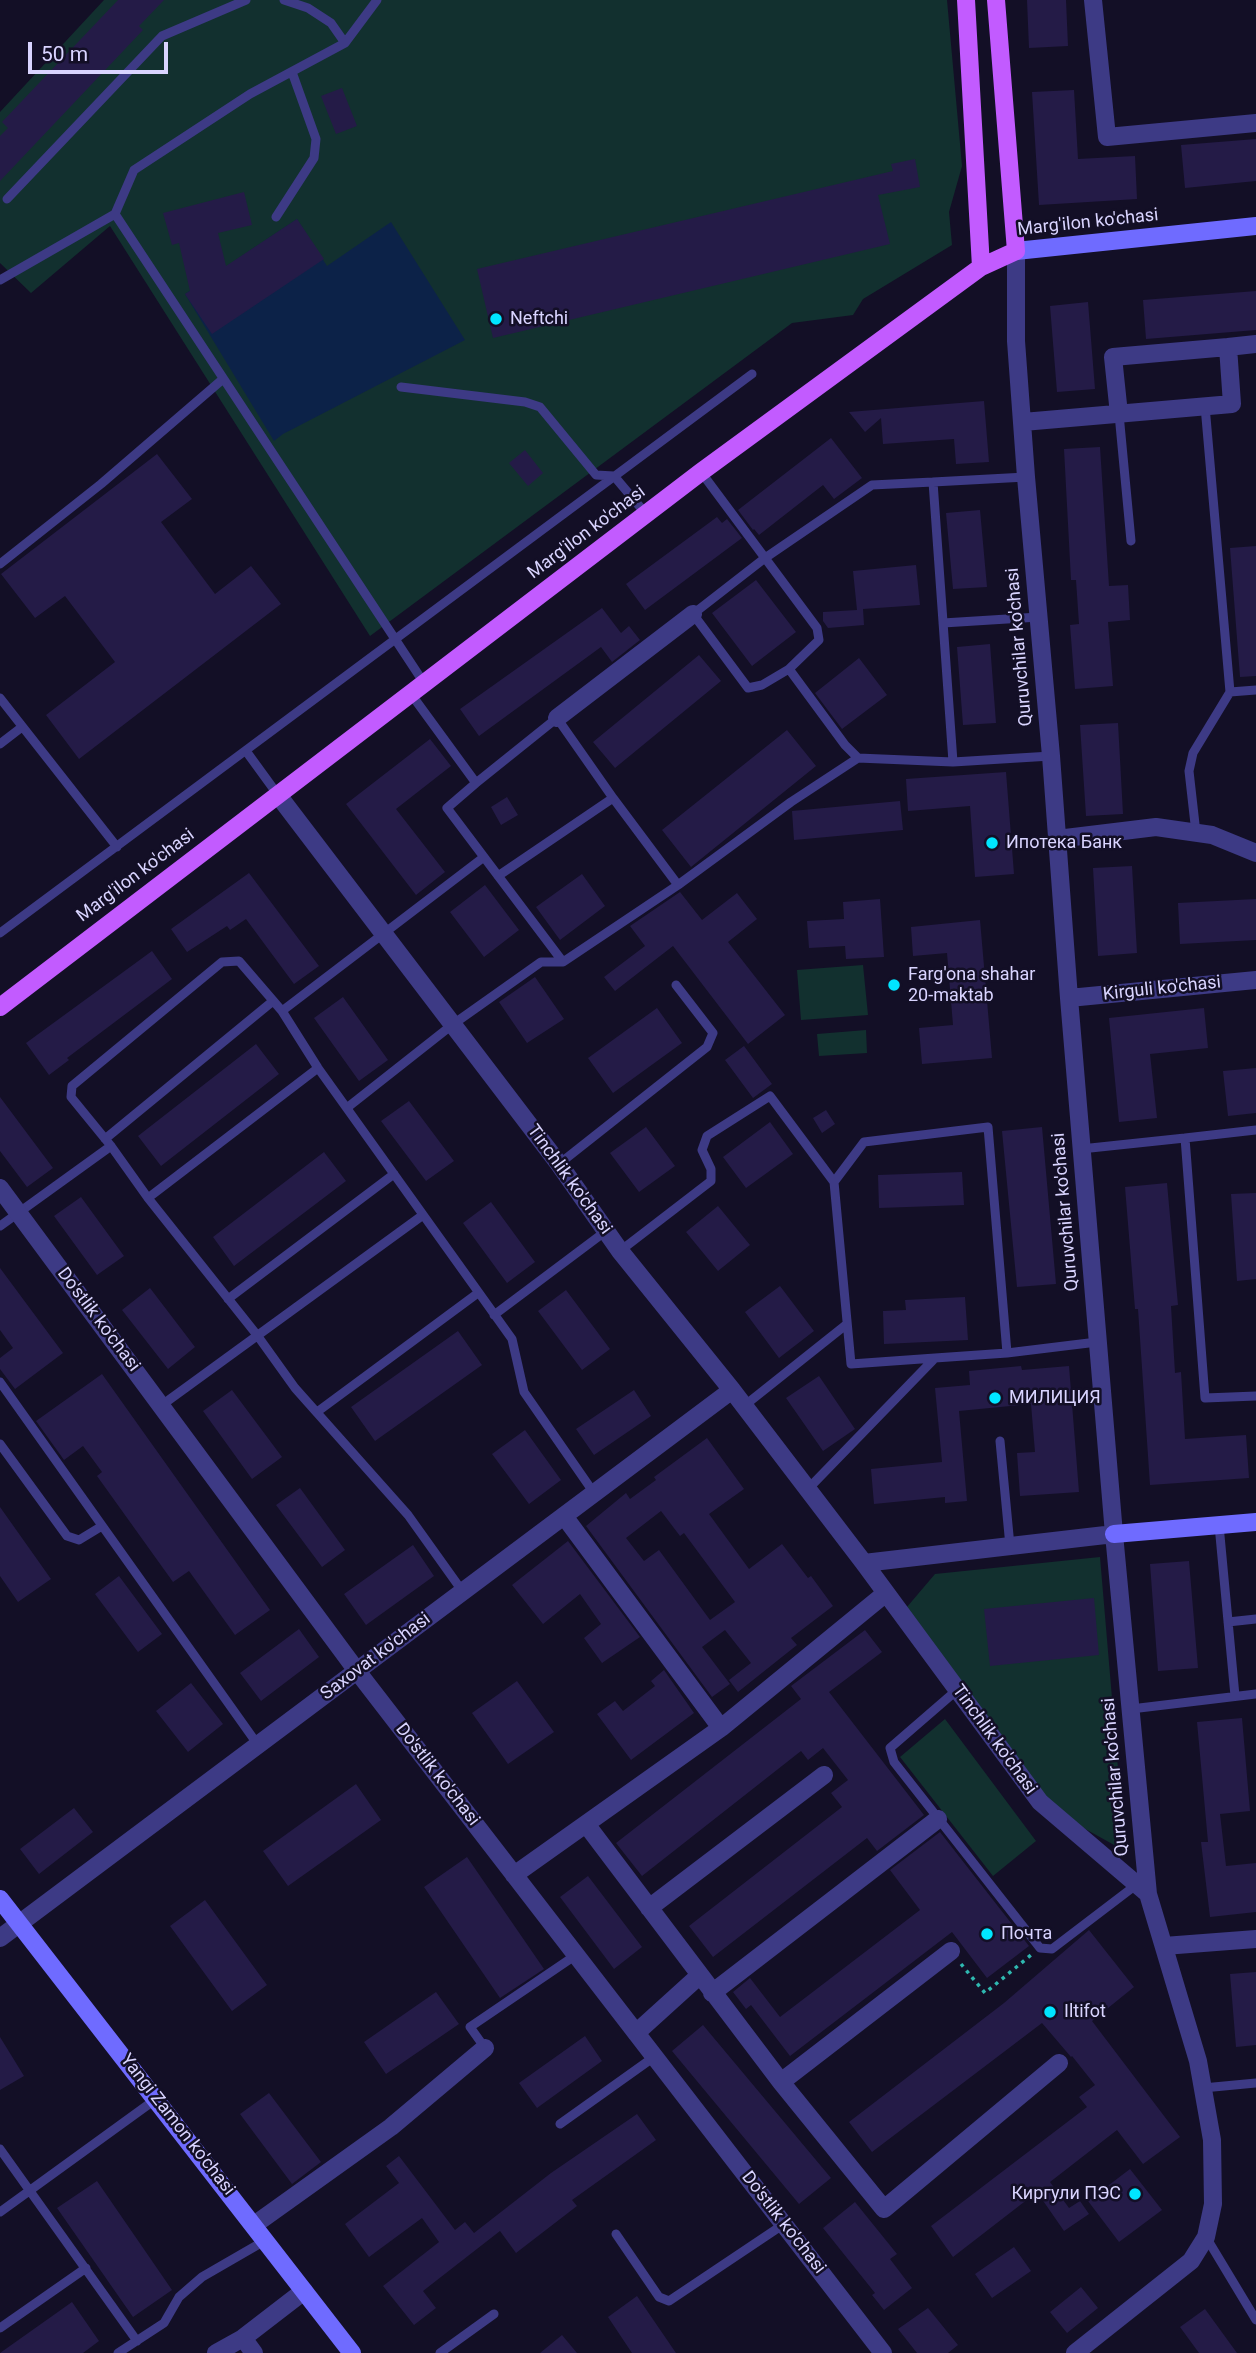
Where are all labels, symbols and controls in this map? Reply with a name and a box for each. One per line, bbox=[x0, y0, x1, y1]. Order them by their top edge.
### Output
scale bar bbox=[32, 28, 172, 72]
text: 50 m bbox=[41, 42, 88, 66]
street label: Marg'ilon ko'chasi bbox=[1016, 205, 1160, 241]
place label: Neftchi bbox=[510, 308, 568, 330]
marker: Neftchi bbox=[488, 311, 504, 327]
street label: Marg'ilon ko'chasi bbox=[524, 482, 650, 584]
street label: Quruvchilar ko'chasi bbox=[1002, 567, 1038, 727]
street label: Marg'ilon ko'chasi bbox=[73, 825, 199, 927]
place label: Ипотека Банк bbox=[1006, 832, 1122, 854]
marker: Ипотека Банк bbox=[984, 835, 1000, 851]
place label: Farg'ona shahar 20-maktab bbox=[908, 964, 1035, 1006]
street label: Kirguli ko'chasi bbox=[1102, 972, 1222, 1006]
marker: Farg'ona shahar 20-maktab bbox=[886, 977, 902, 993]
street label: Tinchlik ko'chasi bbox=[522, 1121, 616, 1239]
street label: Quruvchilar ko'chasi bbox=[1048, 1132, 1084, 1292]
street label: Do'stlik ko'chasi bbox=[52, 1264, 144, 1376]
place label: МИЛИЦИЯ bbox=[1009, 1387, 1101, 1409]
marker: МИЛИЦИЯ bbox=[987, 1390, 1003, 1406]
street label: Saxovat ko'chasi bbox=[317, 1609, 435, 1705]
street label: Tinchlik ko'chasi bbox=[947, 1681, 1041, 1799]
street label: Quruvchilar ko'chasi bbox=[1098, 1697, 1134, 1857]
street label: Do'stlik ko'chasi bbox=[390, 1719, 484, 1831]
place label: Почта bbox=[1001, 1923, 1052, 1945]
marker: Почта bbox=[979, 1926, 995, 1942]
place label: Iltifot bbox=[1064, 2001, 1106, 2023]
marker: Iltifot bbox=[1042, 2004, 1058, 2020]
street label: Yangi Zamon ko'chasi bbox=[115, 2050, 239, 2200]
street label: Do'stlik ko'chasi bbox=[736, 2167, 830, 2279]
place label: Киргули ПЭС bbox=[1011, 2183, 1121, 2205]
marker: Киргули ПЭС bbox=[1127, 2186, 1143, 2202]

